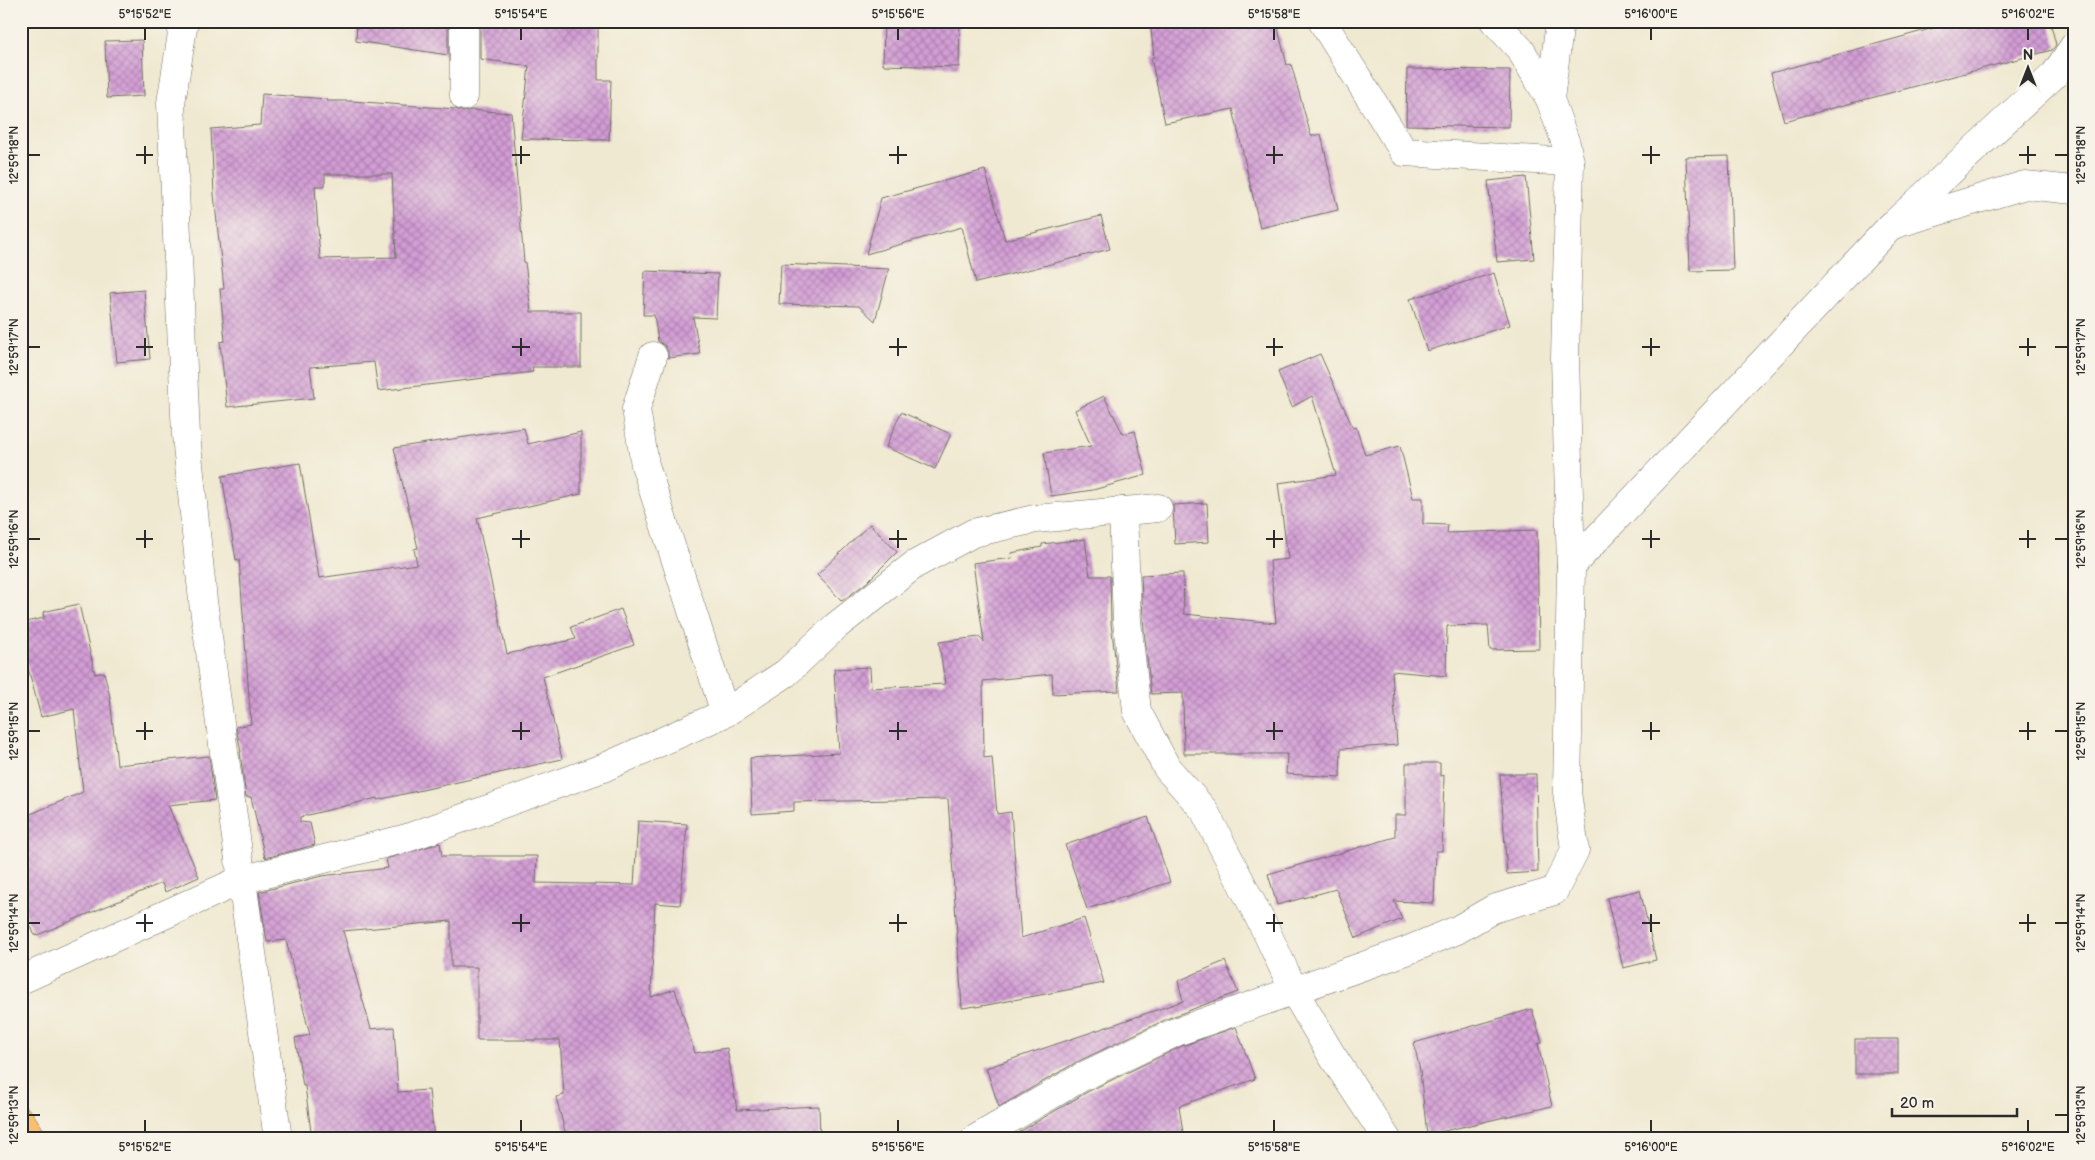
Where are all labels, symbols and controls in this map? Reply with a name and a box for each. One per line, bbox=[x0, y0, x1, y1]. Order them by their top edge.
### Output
text: 5°15'52"E bbox=[119, 7, 171, 22]
text: 5°15'54"E bbox=[494, 7, 548, 22]
text: 5°15'56"E bbox=[871, 7, 925, 22]
text: 5°15'58"E bbox=[1248, 7, 1300, 22]
text: 5°16'00"E bbox=[1624, 7, 1678, 22]
text: 5°16'02"E bbox=[2001, 7, 2055, 22]
north arrow bbox=[2002, 42, 2052, 92]
text: N bbox=[2023, 47, 2033, 64]
text: 12°59'18"N bbox=[7, 126, 22, 184]
text: 12°59'18"N bbox=[2074, 126, 2089, 184]
text: 12°59'17"N bbox=[7, 318, 22, 376]
text: 12°59'17"N bbox=[2074, 318, 2089, 376]
text: 12°59'16"N bbox=[7, 510, 22, 568]
text: 12°59'16"N bbox=[2074, 510, 2089, 568]
text: 12°59'15"N bbox=[7, 702, 22, 760]
text: 12°59'15"N bbox=[2074, 702, 2089, 760]
text: 12°59'14"N bbox=[7, 894, 22, 952]
text: 12°59'14"N bbox=[2074, 894, 2089, 952]
scale bar bbox=[1892, 1085, 2018, 1117]
text: 12°59'13"N bbox=[7, 1086, 22, 1144]
text: 12°59'13"N bbox=[2074, 1086, 2089, 1144]
text: 20 m bbox=[1900, 1094, 1934, 1113]
text: 5°15'52"E bbox=[119, 1140, 171, 1155]
text: 5°15'54"E bbox=[494, 1140, 548, 1155]
text: 5°15'56"E bbox=[871, 1140, 925, 1155]
text: 5°15'58"E bbox=[1248, 1140, 1300, 1155]
text: 5°16'00"E bbox=[1624, 1140, 1678, 1155]
text: 5°16'02"E bbox=[2001, 1140, 2055, 1155]

